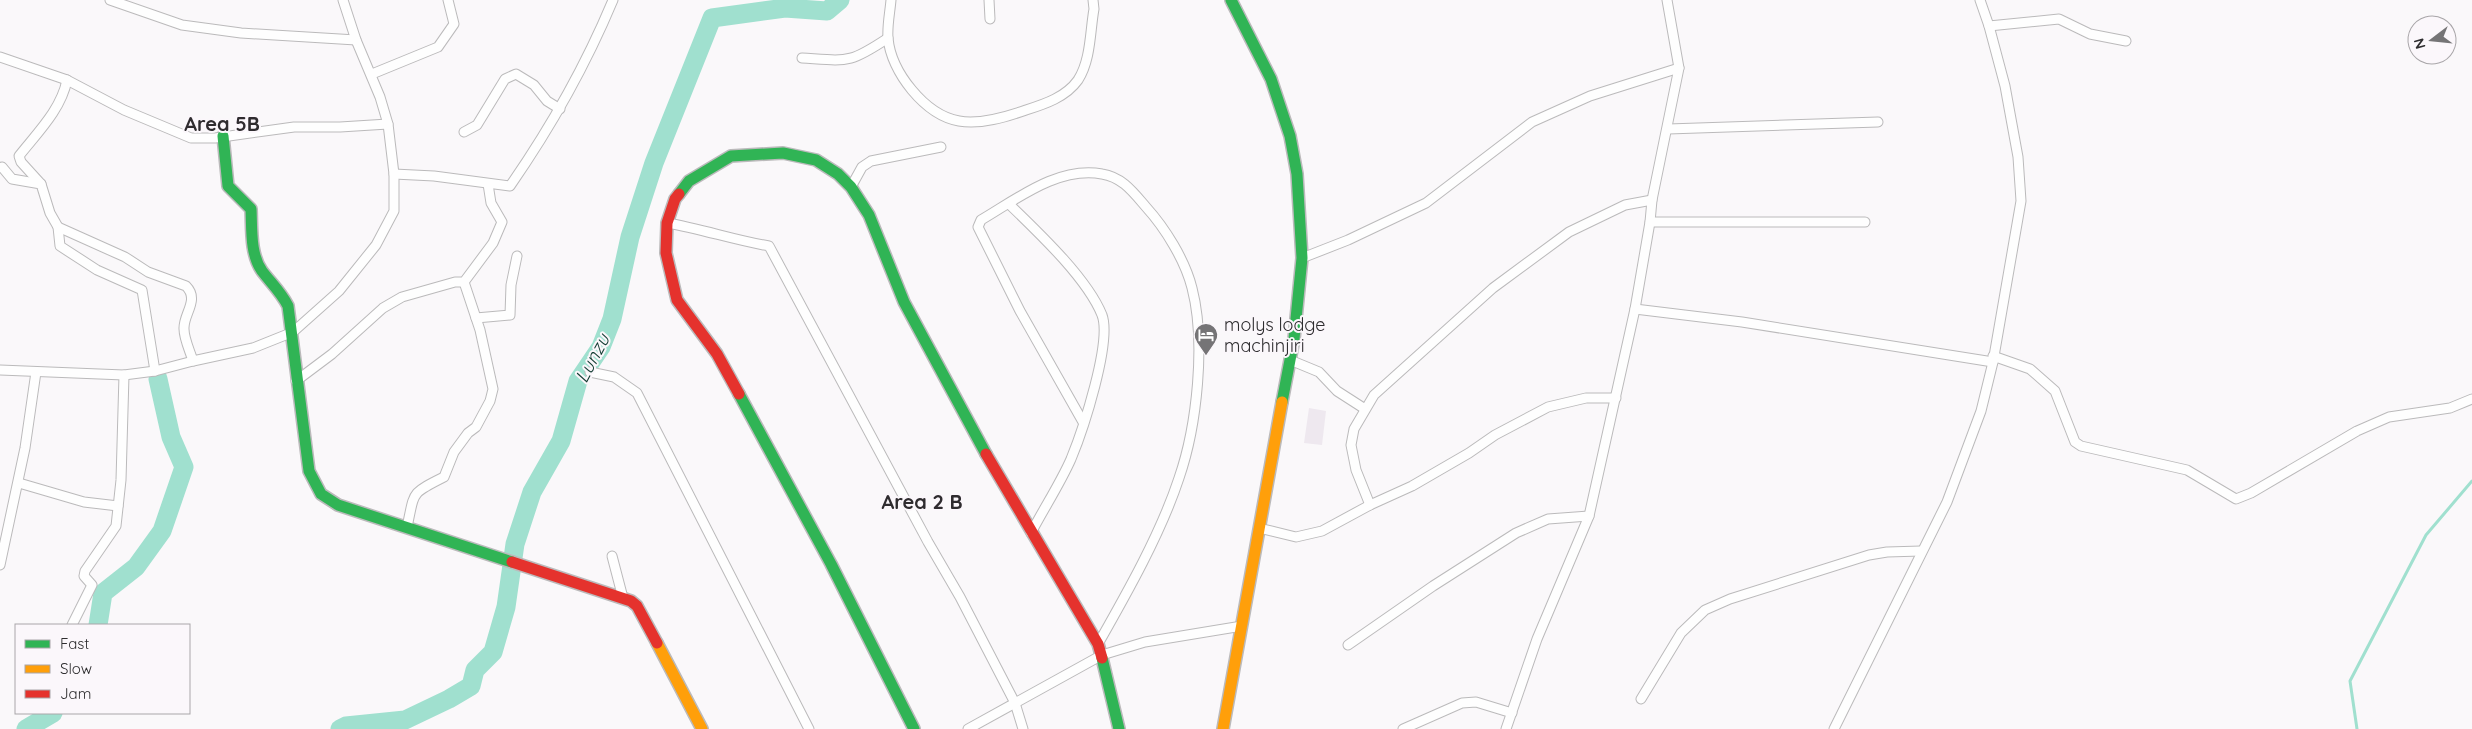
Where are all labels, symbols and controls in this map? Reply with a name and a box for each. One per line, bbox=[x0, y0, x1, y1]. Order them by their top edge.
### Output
north arrow bbox=[2407, 15, 2457, 65]
text: N bbox=[2409, 36, 2430, 51]
district label: Area 5B bbox=[184, 111, 260, 136]
place label: molys lodge machinjiri bbox=[1224, 313, 1325, 357]
hotel icon: molys lodge machinjiri bbox=[1193, 322, 1219, 356]
water label: Lunzu bbox=[569, 328, 615, 387]
district label: Area 2 B bbox=[881, 489, 963, 514]
legend bbox=[15, 624, 190, 714]
text: Fast bbox=[60, 634, 89, 653]
text: Slow bbox=[60, 659, 92, 678]
text: Jam bbox=[60, 684, 91, 703]

